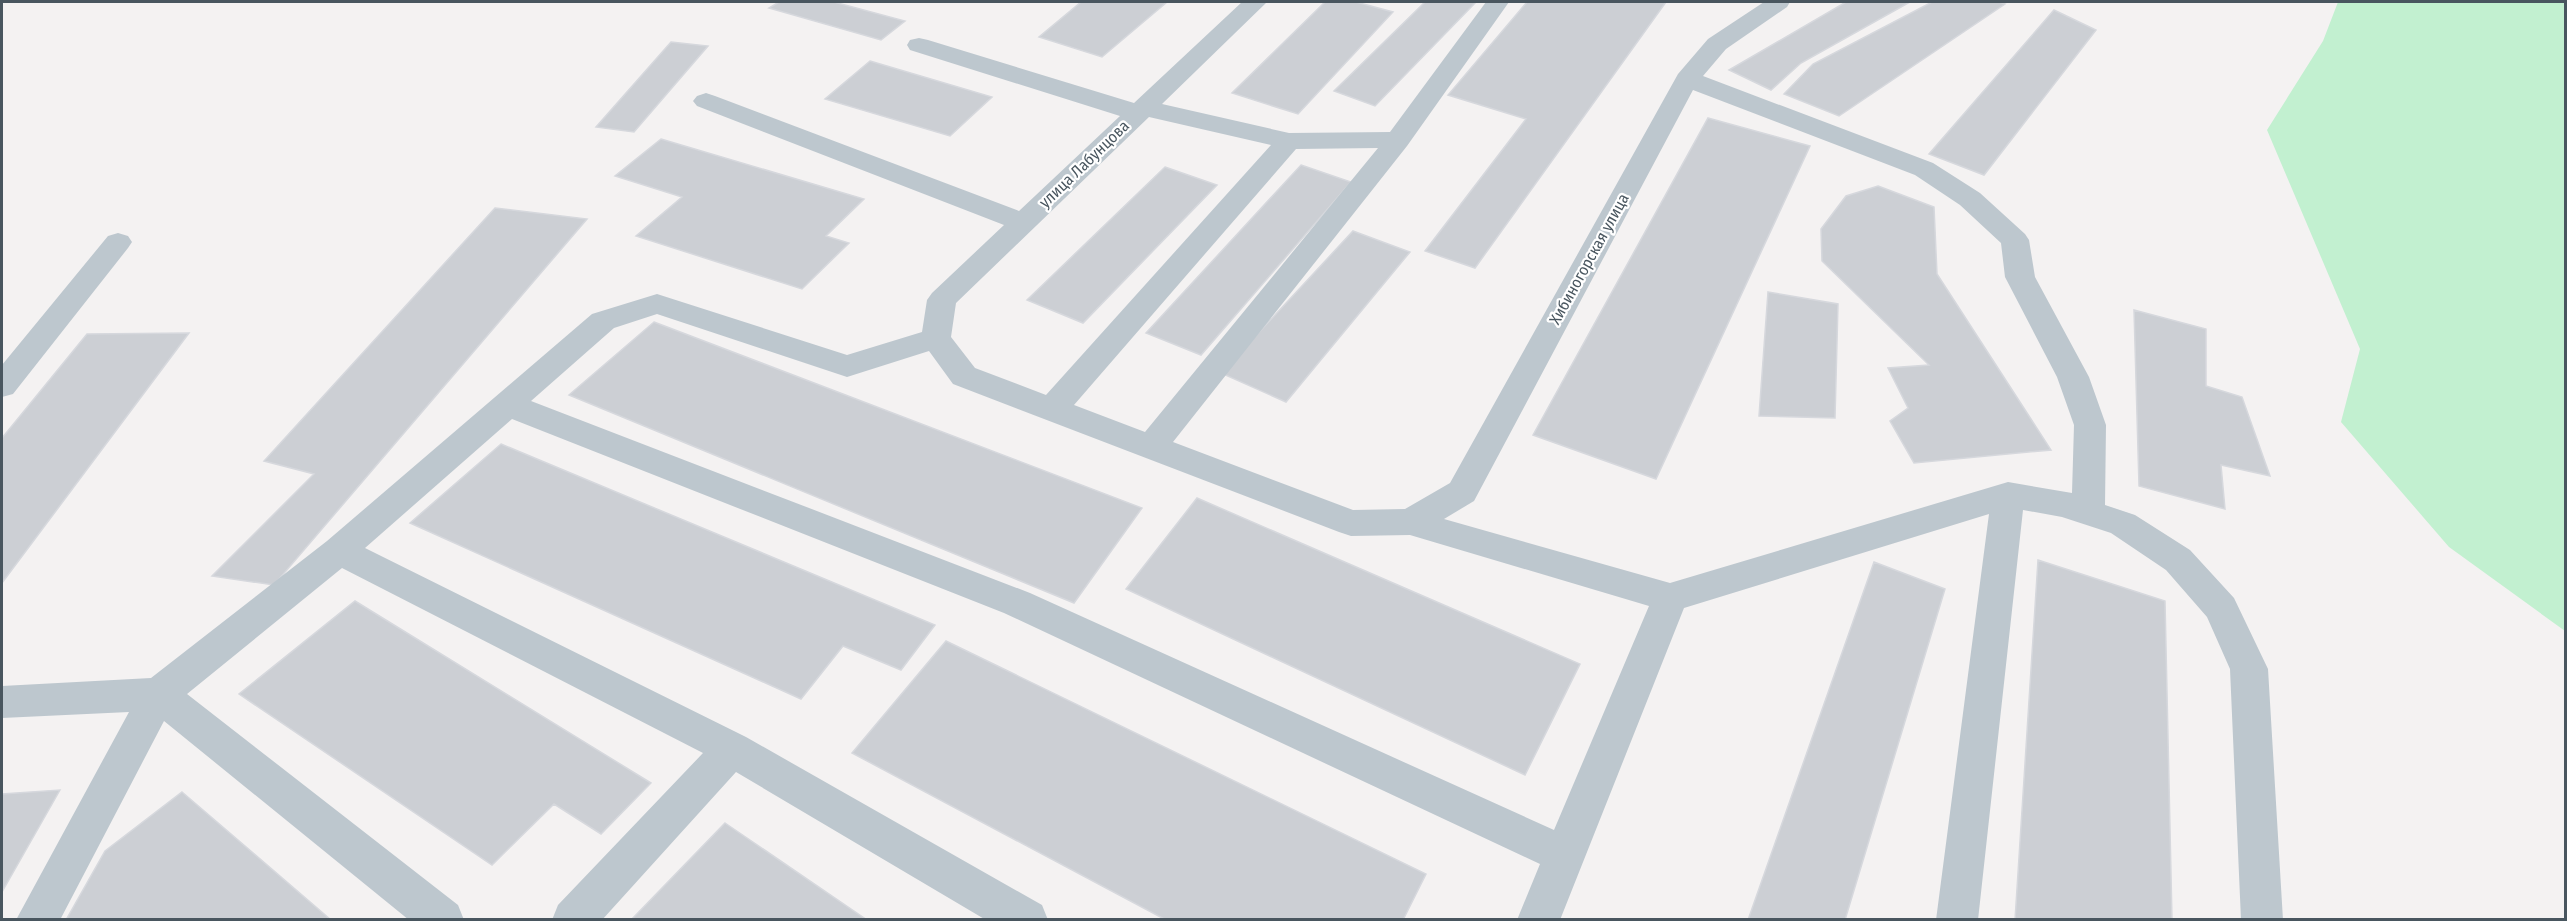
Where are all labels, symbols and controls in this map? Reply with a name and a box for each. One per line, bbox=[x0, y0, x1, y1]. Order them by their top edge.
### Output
street label: улица Лабунцова bbox=[1035, 116, 1133, 212]
street label: Хибиногорская улица bbox=[1545, 190, 1633, 328]

